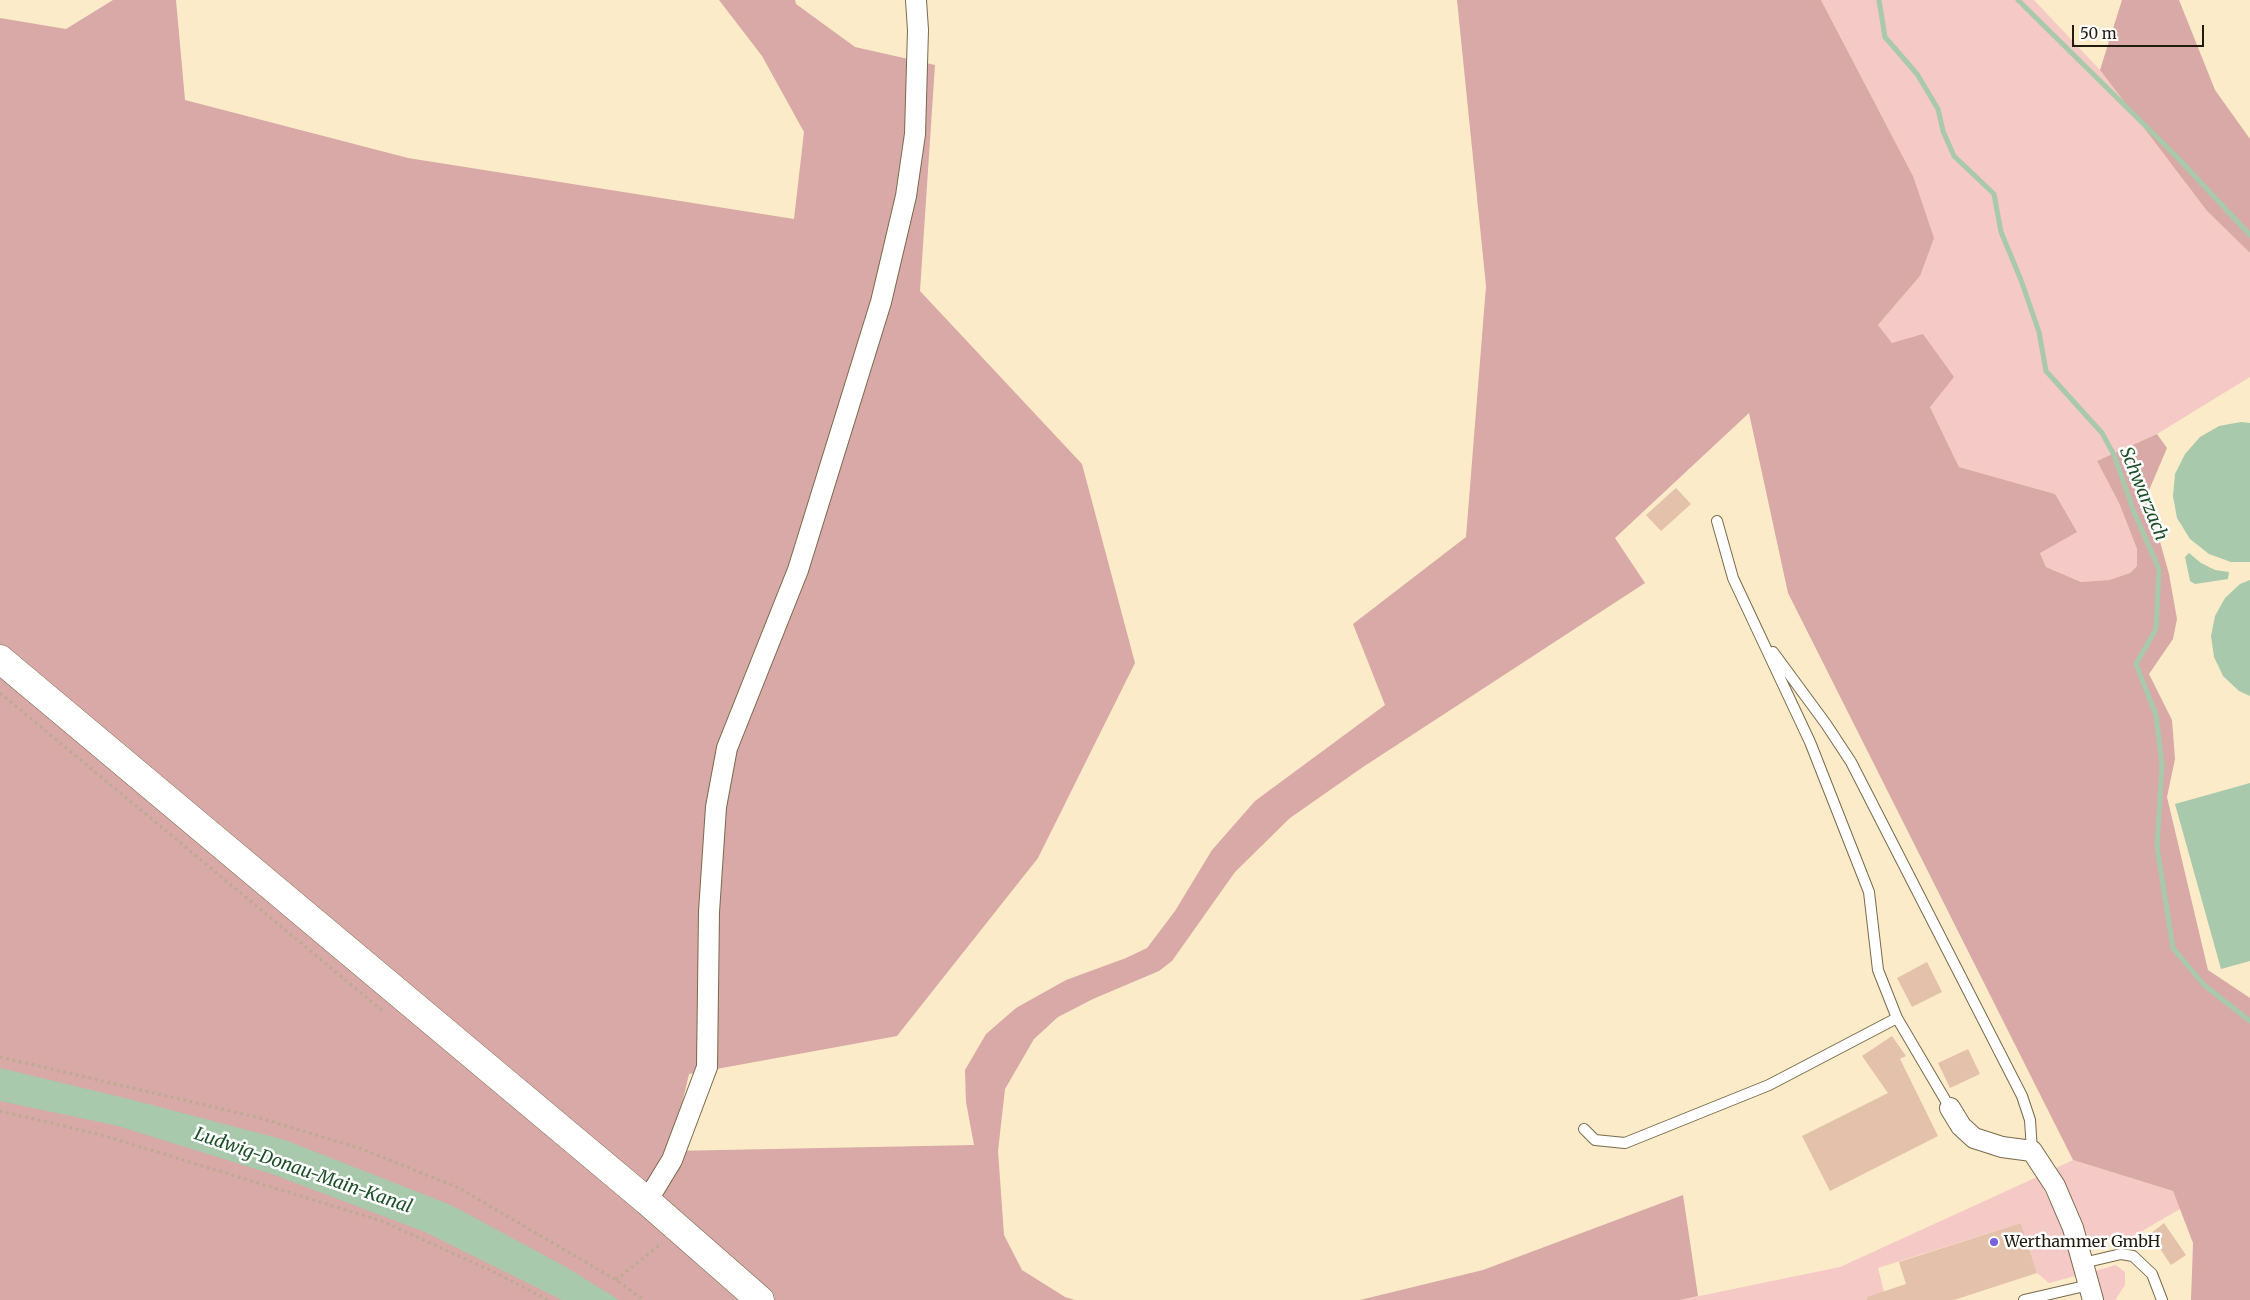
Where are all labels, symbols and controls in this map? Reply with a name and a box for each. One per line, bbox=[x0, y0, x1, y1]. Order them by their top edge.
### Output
scale bar bbox=[2075, 15, 2208, 47]
text: 50 m bbox=[2080, 24, 2117, 43]
water label: Schwarzach bbox=[2114, 444, 2172, 544]
water label: Ludwig-Donau-Main-Kanal bbox=[191, 1124, 415, 1218]
place label: Werthammer GmbH bbox=[2004, 1232, 2160, 1252]
marker: Werthammer GmbH bbox=[1988, 1236, 2000, 1248]

